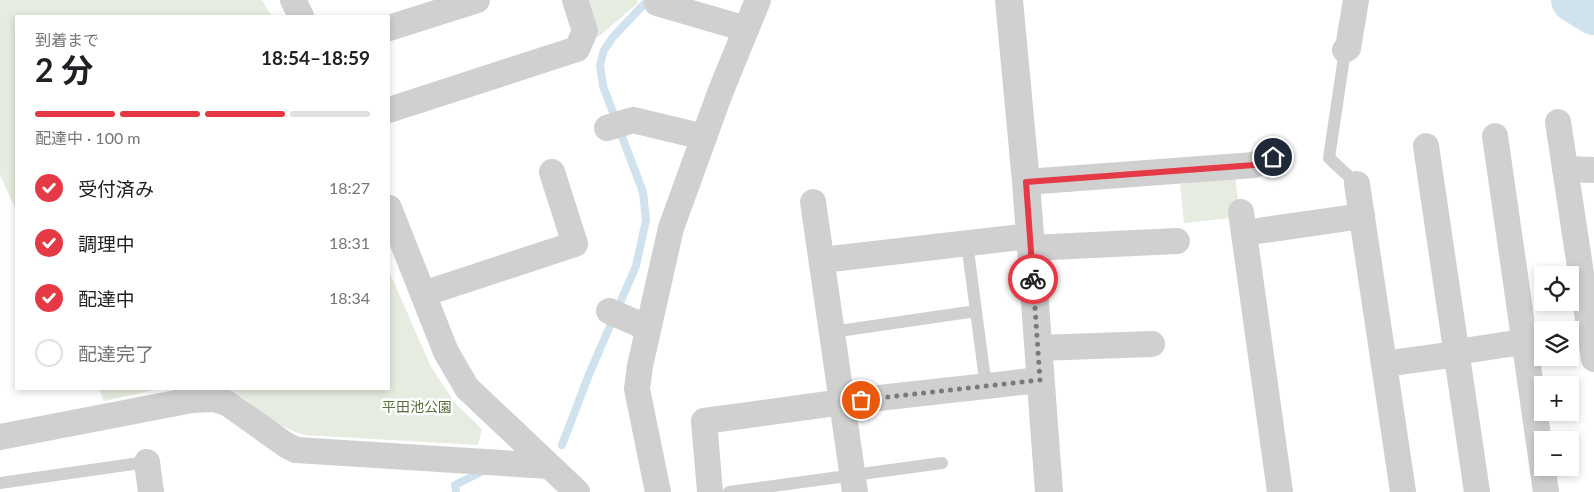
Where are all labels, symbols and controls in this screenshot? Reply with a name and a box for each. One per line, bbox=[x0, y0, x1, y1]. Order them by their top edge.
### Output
text: 到着まで bbox=[35, 30, 99, 49]
text: 18:54–18:59 bbox=[261, 46, 370, 69]
text: 2 分 bbox=[35, 50, 93, 89]
text: 配達中 · 100 m bbox=[35, 128, 140, 147]
pin bbox=[1252, 136, 1294, 178]
icon: home bbox=[1259, 143, 1287, 171]
icon: check bbox=[35, 174, 63, 202]
text: 受付済み bbox=[78, 177, 154, 200]
text: 18:27 bbox=[329, 178, 370, 197]
icon: check bbox=[35, 229, 63, 257]
text: 調理中 bbox=[78, 232, 135, 255]
text: 18:31 bbox=[329, 233, 370, 252]
courier bbox=[1008, 254, 1058, 304]
icon: bike bbox=[1019, 265, 1047, 293]
map controls bbox=[1534, 266, 1579, 476]
button: locate bbox=[1534, 266, 1579, 311]
icon: check bbox=[35, 284, 63, 312]
text: 配達中 bbox=[78, 287, 135, 310]
text: 18:34 bbox=[329, 288, 370, 307]
button: layers bbox=[1534, 321, 1579, 366]
text: 配達完了 bbox=[78, 342, 154, 365]
button: + bbox=[1534, 376, 1579, 421]
pin bbox=[840, 379, 882, 421]
icon: bag bbox=[847, 386, 875, 414]
park label: 平田池公園 bbox=[382, 398, 452, 415]
button: − bbox=[1534, 431, 1579, 476]

